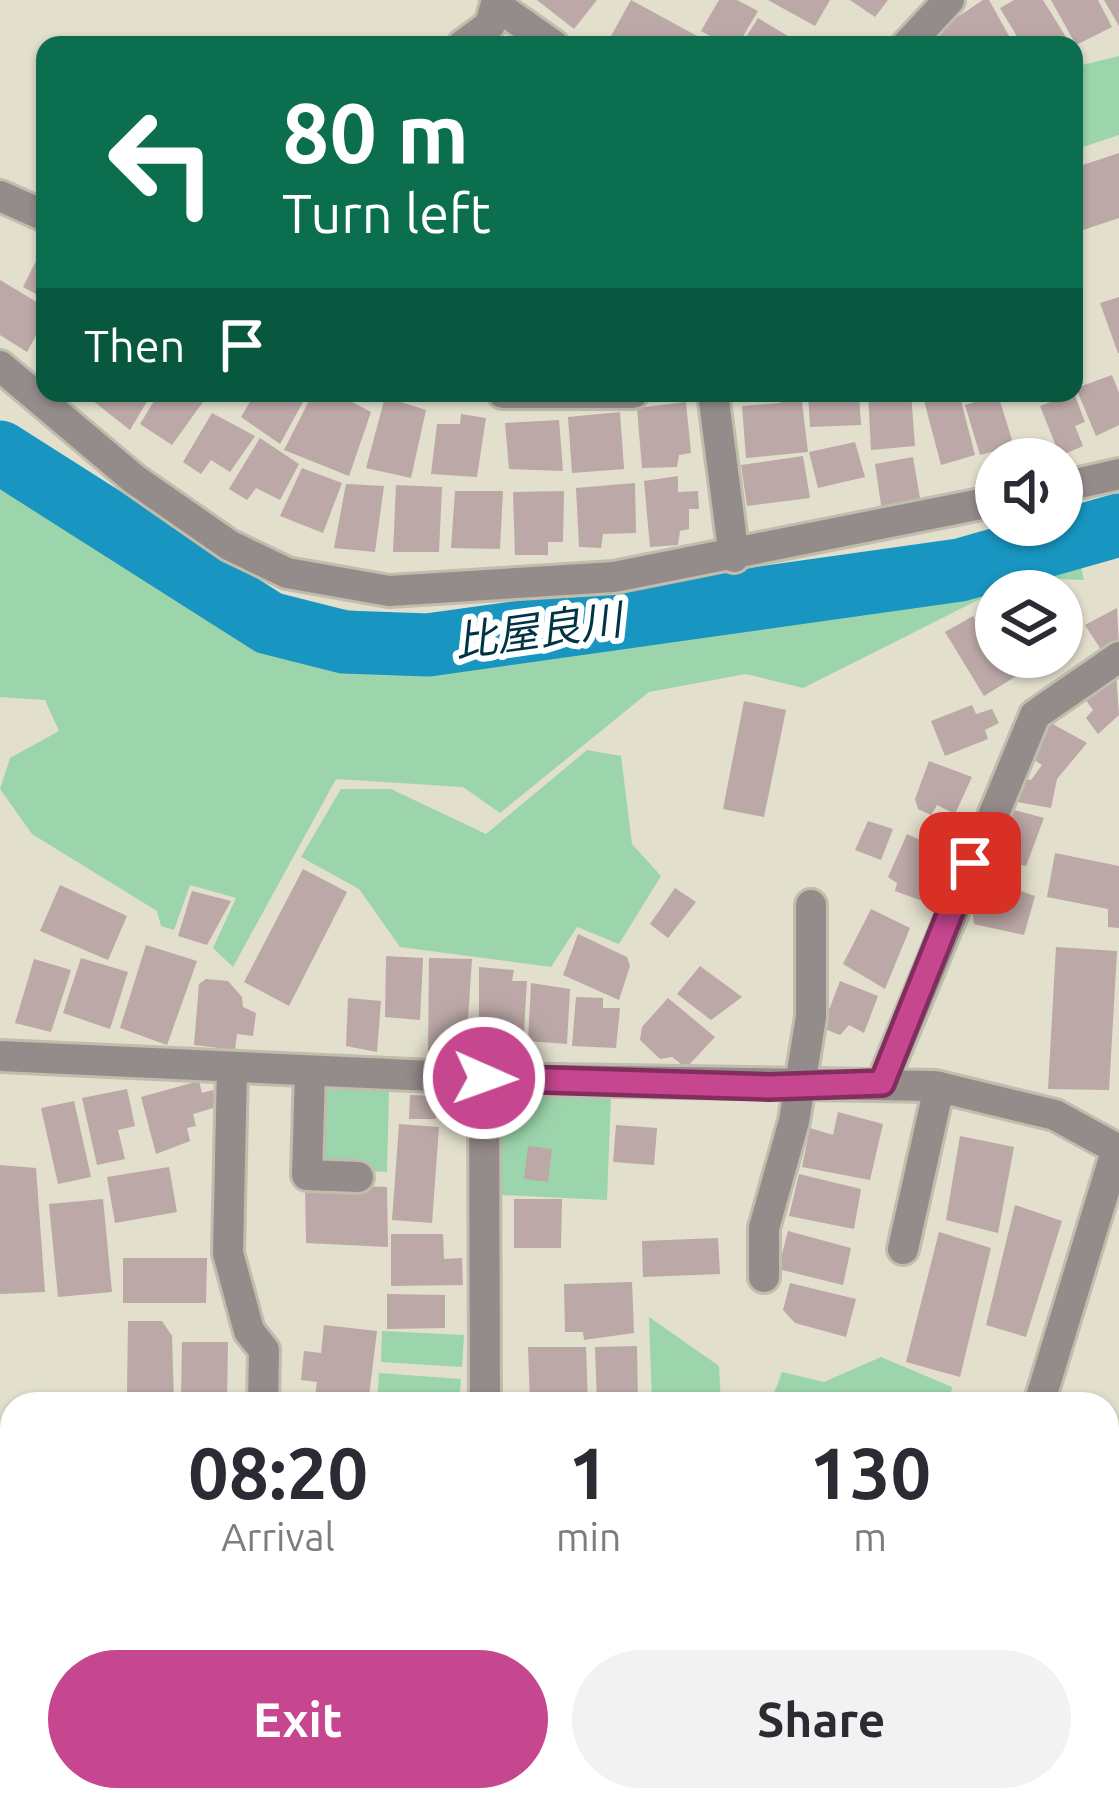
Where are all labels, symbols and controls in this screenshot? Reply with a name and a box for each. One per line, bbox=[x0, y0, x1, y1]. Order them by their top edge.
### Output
icon: left bbox=[84, 84, 240, 240]
text: 80 m bbox=[282, 85, 469, 179]
text: Turn left bbox=[282, 183, 491, 243]
icon: arrive bbox=[209, 312, 275, 378]
text: Then bbox=[84, 320, 185, 371]
map controls bbox=[975, 438, 1083, 678]
button: sound bbox=[975, 438, 1083, 546]
button: layers bbox=[975, 570, 1083, 678]
water label: 比屋良川 bbox=[452, 594, 628, 665]
pin bbox=[919, 812, 1021, 914]
icon: arrive bbox=[937, 830, 1003, 896]
position arrow bbox=[421, 1015, 547, 1141]
text: 08:20 bbox=[188, 1432, 368, 1513]
text: 1 bbox=[568, 1432, 609, 1513]
text: 130 bbox=[809, 1432, 931, 1513]
text: Arrival bbox=[221, 1515, 335, 1558]
text: min bbox=[556, 1515, 621, 1558]
text: m bbox=[853, 1515, 887, 1558]
button: Exit bbox=[48, 1650, 548, 1788]
button: Share bbox=[572, 1650, 1071, 1788]

